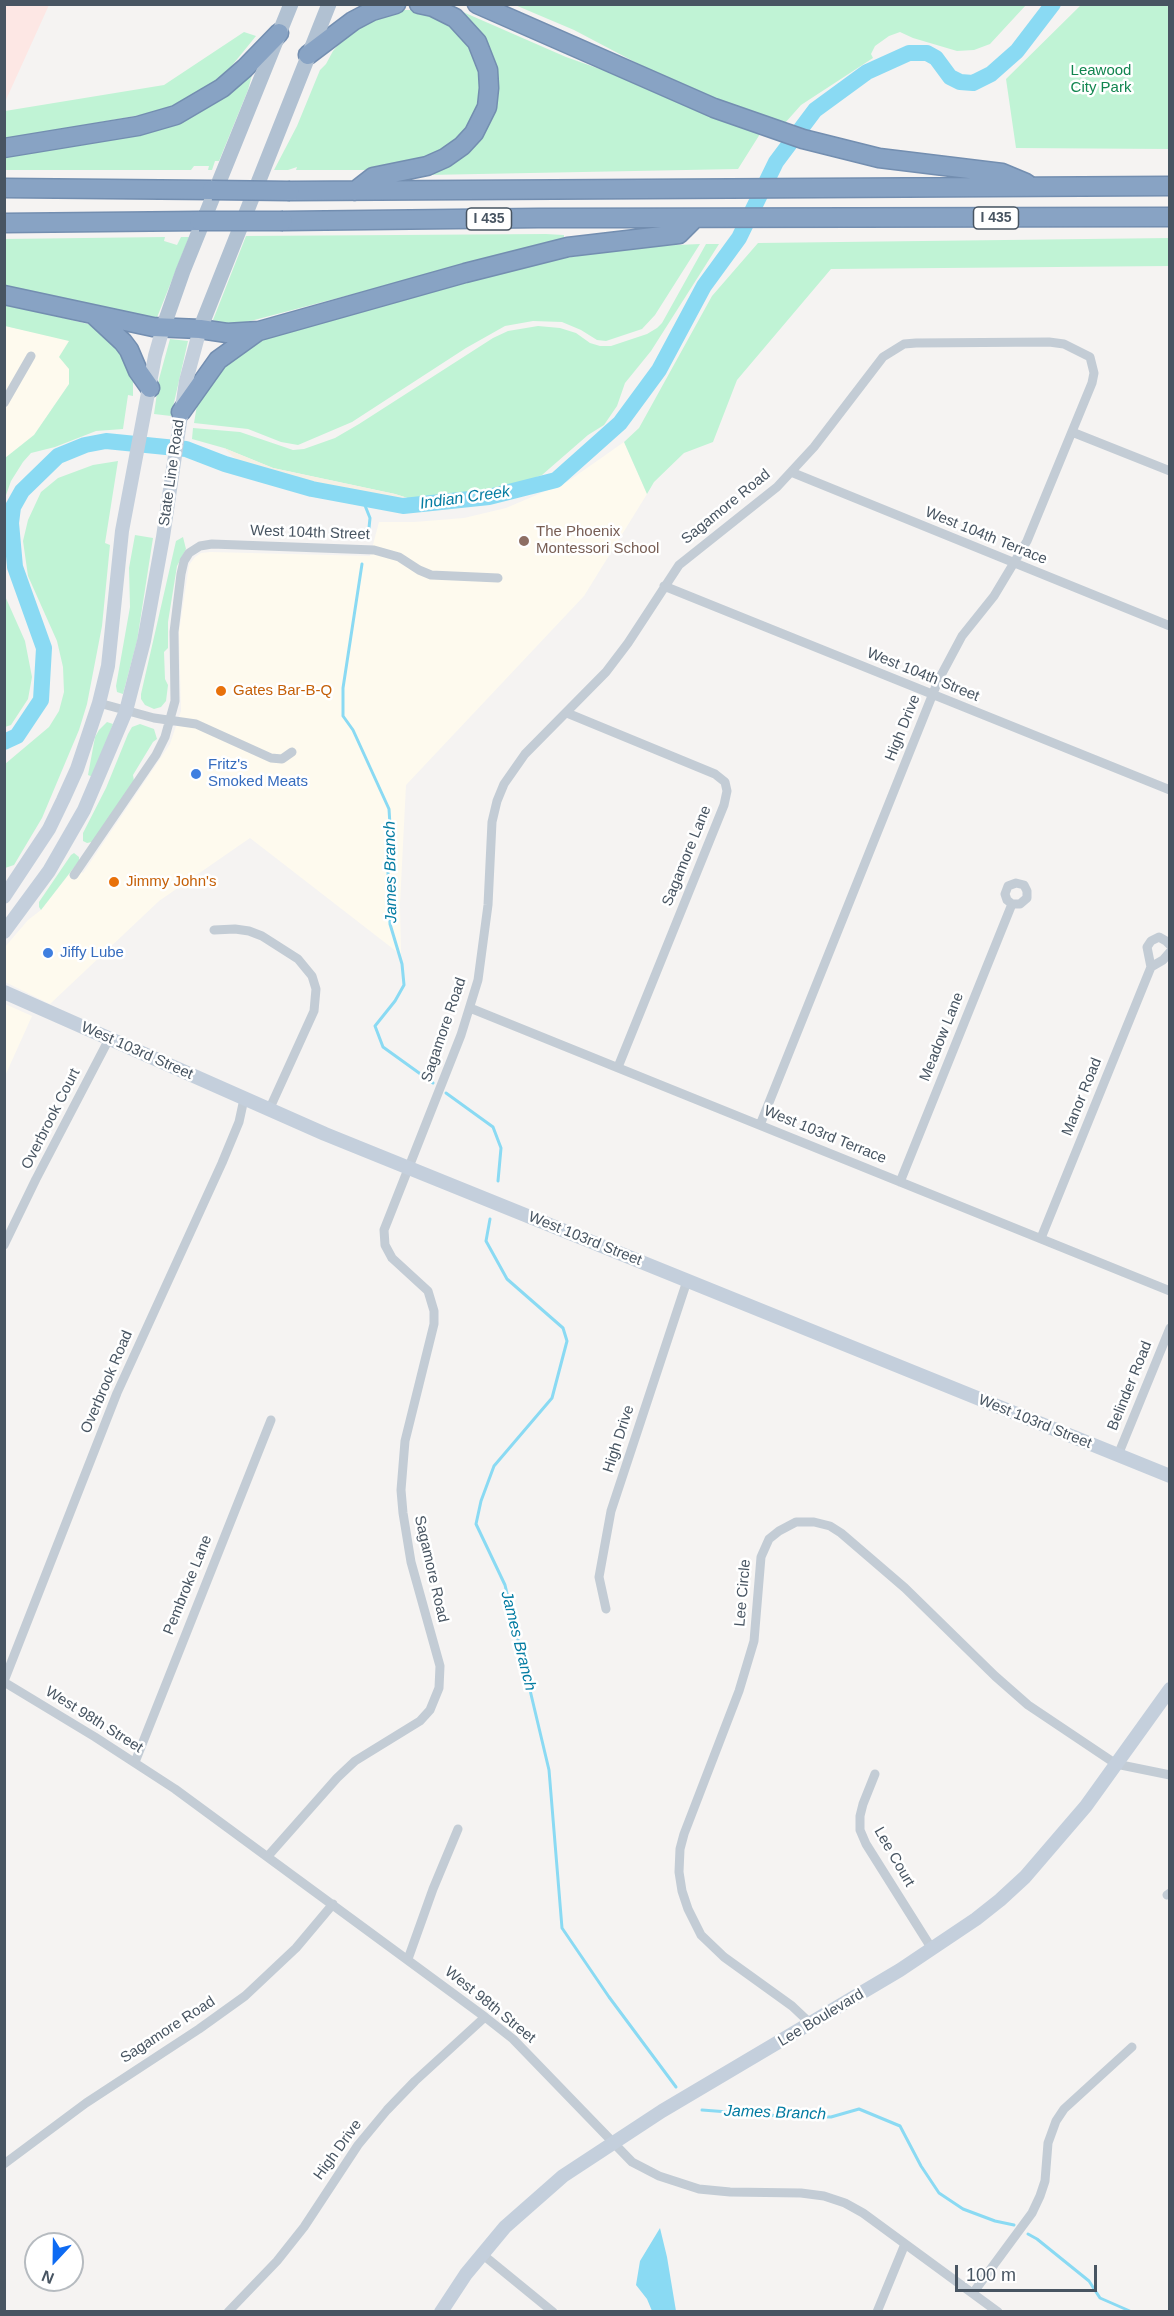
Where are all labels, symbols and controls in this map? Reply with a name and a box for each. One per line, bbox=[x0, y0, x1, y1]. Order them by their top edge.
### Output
park label: Leawood City Park bbox=[1071, 62, 1131, 97]
road number: I 435 bbox=[974, 207, 1018, 229]
road number: I 435 bbox=[466, 208, 512, 230]
street label: State Line Road bbox=[156, 418, 188, 528]
street label: Sagamore Road bbox=[678, 466, 774, 548]
water label: Indian Creek bbox=[419, 482, 511, 514]
street label: West 104th Terrace bbox=[922, 503, 1050, 569]
street label: West 104th Street bbox=[250, 522, 370, 544]
place label: The Phoenix Montessori School bbox=[536, 523, 659, 558]
marker: The Phoenix Montessori School bbox=[517, 534, 531, 548]
street label: West 104th Street bbox=[864, 644, 982, 706]
place label: Gates Bar-B-Q bbox=[233, 682, 332, 700]
marker: Gates Bar-B-Q bbox=[214, 684, 228, 698]
street label: High Drive bbox=[882, 692, 924, 764]
place label: Fritz's Smoked Meats bbox=[208, 756, 308, 791]
marker: Fritz's Smoked Meats bbox=[189, 767, 203, 781]
street label: Sagamore Lane bbox=[659, 803, 715, 909]
water label: James Branch bbox=[381, 821, 401, 923]
place label: Jimmy John's bbox=[126, 873, 216, 891]
marker: Jimmy John's bbox=[107, 875, 121, 889]
place label: Jiffy Lube bbox=[60, 944, 124, 962]
marker: Jiffy Lube bbox=[41, 946, 55, 960]
street label: Sagamore Road bbox=[418, 975, 470, 1085]
street label: Meadow Lane bbox=[916, 990, 968, 1084]
street label: West 103rd Street bbox=[78, 1018, 196, 1084]
street label: Manor Road bbox=[1058, 1055, 1106, 1139]
street label: Overbrook Court bbox=[18, 1066, 84, 1172]
street label: West 103rd Terrace bbox=[761, 1102, 889, 1168]
street label: West 103rd Street bbox=[526, 1208, 644, 1270]
street label: Overbrook Road bbox=[77, 1328, 137, 1436]
street label: Belinder Road bbox=[1104, 1339, 1156, 1433]
street label: West 103rd Street bbox=[976, 1391, 1094, 1453]
street label: High Drive bbox=[600, 1403, 638, 1475]
street label: Sagamore Road bbox=[410, 1514, 452, 1624]
street label: Pembroke Lane bbox=[160, 1533, 216, 1637]
street label: Lee Circle bbox=[731, 1559, 755, 1627]
water label: James Branch bbox=[496, 1589, 540, 1693]
street label: West 98th Street bbox=[42, 1683, 146, 1757]
street label: Lee Court bbox=[870, 1824, 918, 1890]
street label: West 98th Street bbox=[441, 1963, 539, 2047]
street label: Lee Boulevard bbox=[775, 1985, 867, 2051]
street label: Sagamore Road bbox=[117, 1993, 219, 2067]
water label: James Branch bbox=[724, 2102, 826, 2124]
street label: High Drive bbox=[310, 2116, 366, 2184]
north arrow bbox=[24, 2232, 84, 2292]
scale bar bbox=[958, 2253, 1100, 2291]
text: 100 m bbox=[966, 2265, 1016, 2285]
text: N bbox=[39, 2267, 56, 2287]

